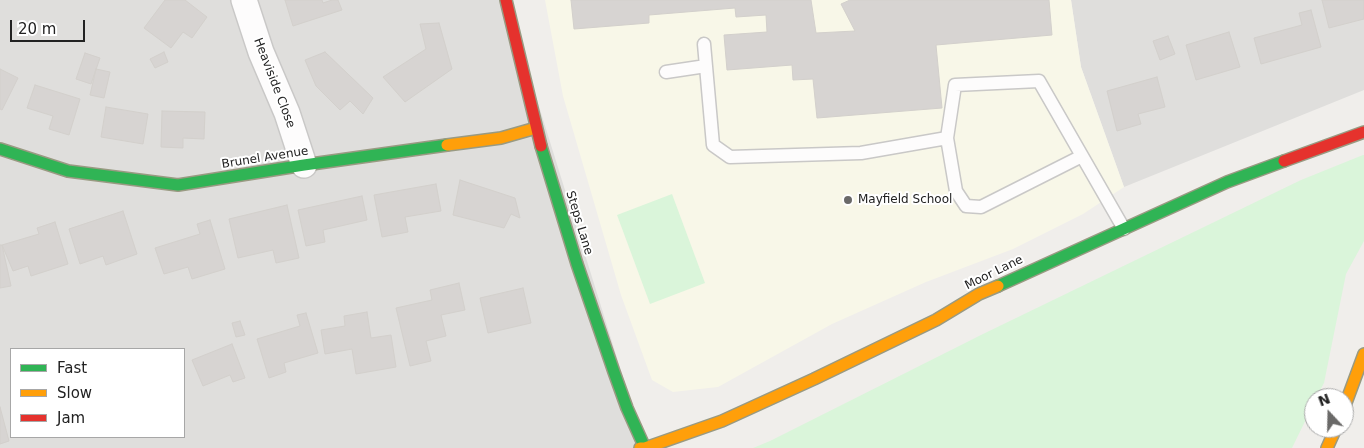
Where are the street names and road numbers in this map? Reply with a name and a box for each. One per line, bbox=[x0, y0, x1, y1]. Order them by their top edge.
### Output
street label: Heaviside Close bbox=[250, 36, 298, 130]
street label: Brunel Avenue bbox=[221, 144, 309, 172]
street label: Steps Lane bbox=[562, 189, 596, 257]
street label: Moor Lane bbox=[963, 253, 1025, 293]

